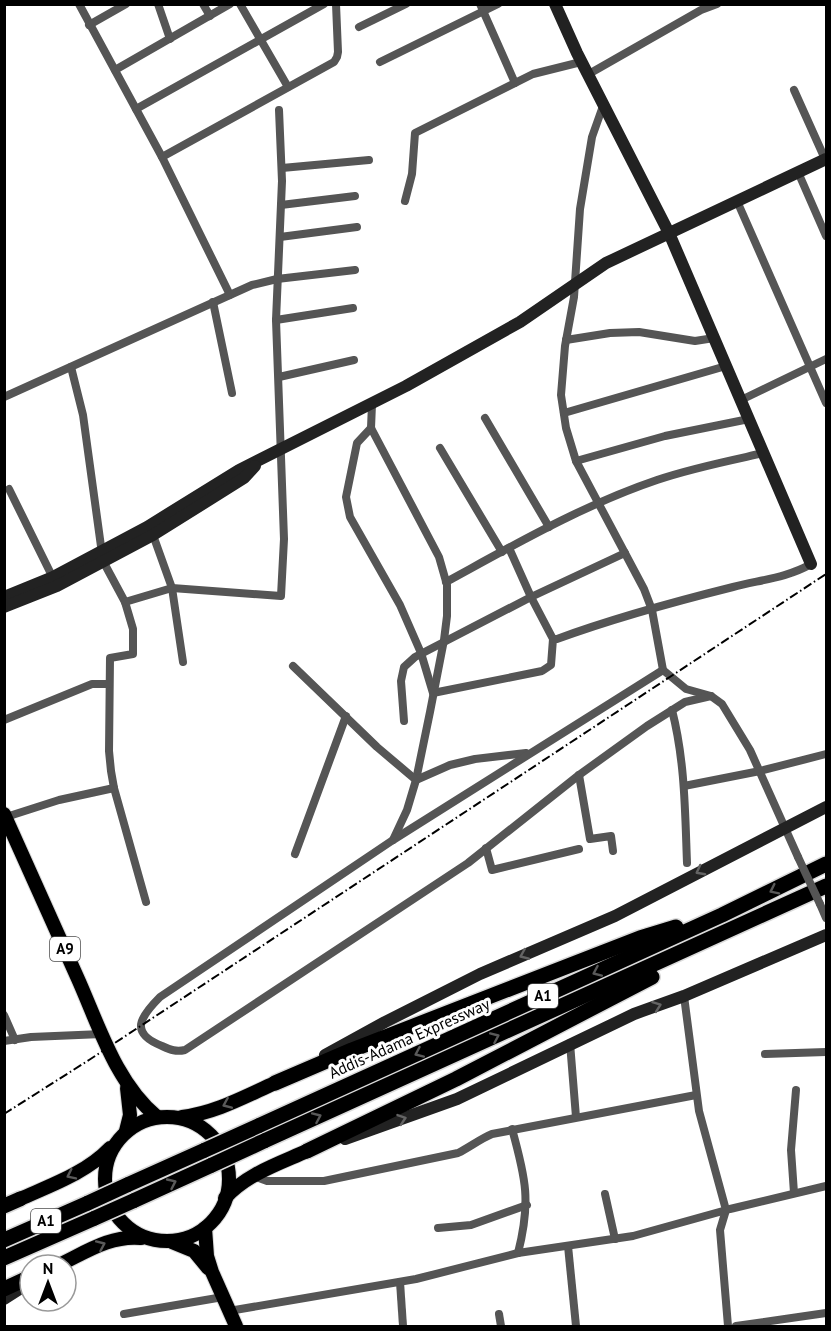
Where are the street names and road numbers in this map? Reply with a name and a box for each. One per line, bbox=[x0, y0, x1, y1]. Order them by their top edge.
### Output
road number: A9 bbox=[50, 937, 80, 961]
road number: A1 bbox=[528, 984, 558, 1008]
street label: Addis-Adama Expressway bbox=[325, 993, 493, 1083]
road number: A1 bbox=[31, 1209, 61, 1233]

